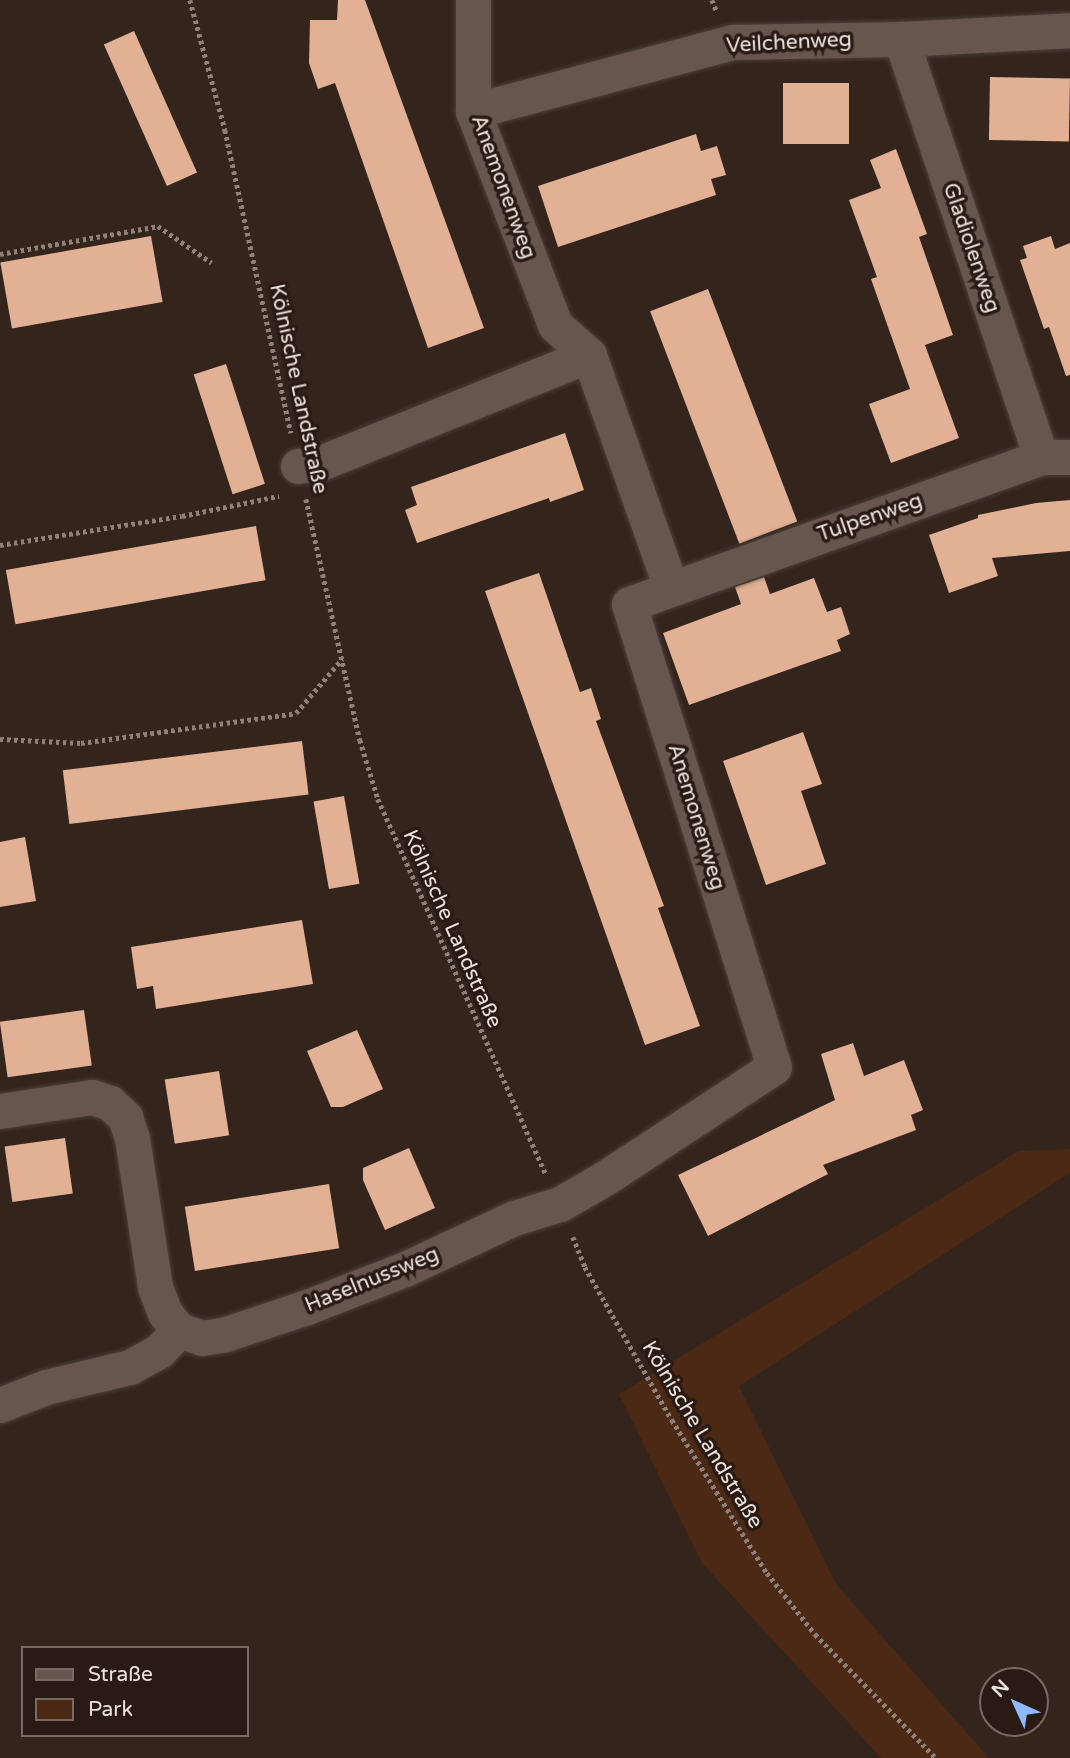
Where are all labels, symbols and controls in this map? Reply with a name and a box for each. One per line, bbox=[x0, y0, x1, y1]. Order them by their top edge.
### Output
street label: Veilchenweg bbox=[726, 27, 852, 59]
street label: Anemonenweg bbox=[465, 112, 541, 262]
street label: Gladiolenweg bbox=[937, 180, 1005, 316]
street label: Kölnische Landstraße bbox=[263, 282, 333, 496]
street label: Tulpenweg bbox=[814, 488, 926, 548]
street label: Anemonenweg bbox=[662, 741, 730, 893]
street label: Kölnische Landstraße bbox=[397, 826, 507, 1032]
street label: Haselnussweg bbox=[301, 1242, 443, 1318]
street label: Kölnische Landstraße bbox=[636, 1337, 768, 1533]
legend bbox=[21, 1646, 248, 1737]
text: Straße bbox=[88, 1662, 153, 1687]
north arrow bbox=[979, 1667, 1049, 1737]
text: N bbox=[987, 1675, 1014, 1702]
text: Park bbox=[88, 1697, 133, 1722]

